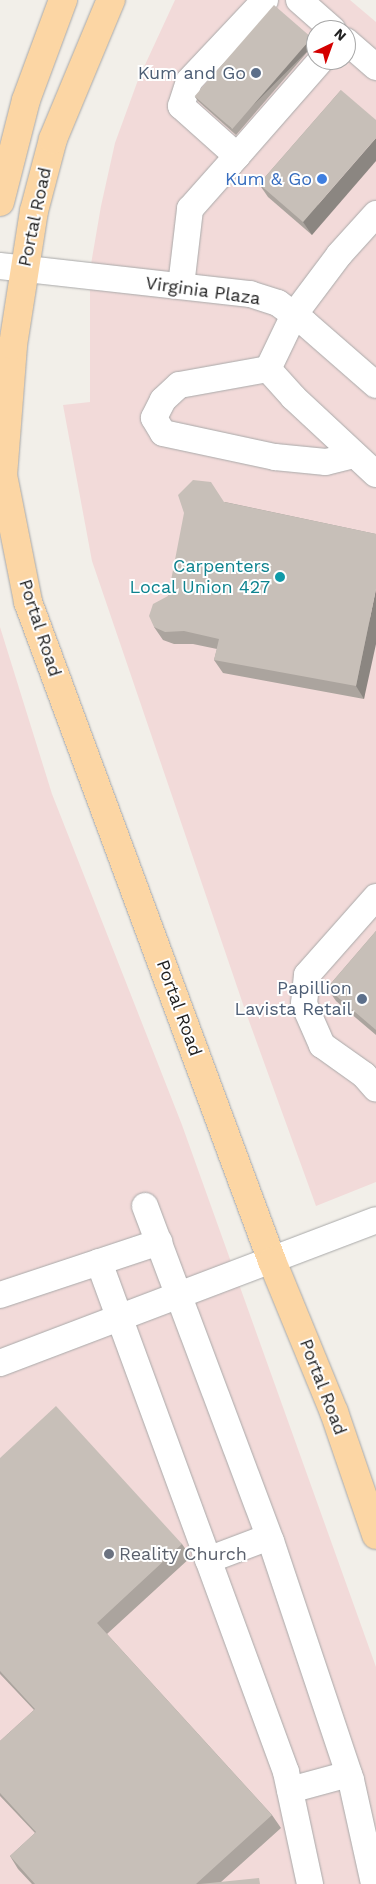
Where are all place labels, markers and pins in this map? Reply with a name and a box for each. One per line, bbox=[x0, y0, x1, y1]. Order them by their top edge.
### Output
place label: Kum and Go bbox=[138, 62, 246, 84]
marker: Kum and Go bbox=[250, 67, 262, 79]
place label: Kum & Go bbox=[225, 168, 312, 190]
marker: Kum & Go bbox=[316, 173, 328, 185]
place label: Carpenters Local Union 427 bbox=[129, 556, 270, 598]
marker: Carpenters Local Union 427 bbox=[274, 571, 286, 583]
place label: Papillion Lavista Retail bbox=[234, 978, 352, 1021]
marker: Papillion Lavista Retail bbox=[356, 993, 368, 1005]
place label: Reality Church bbox=[119, 1543, 247, 1565]
marker: Reality Church bbox=[103, 1548, 115, 1560]

